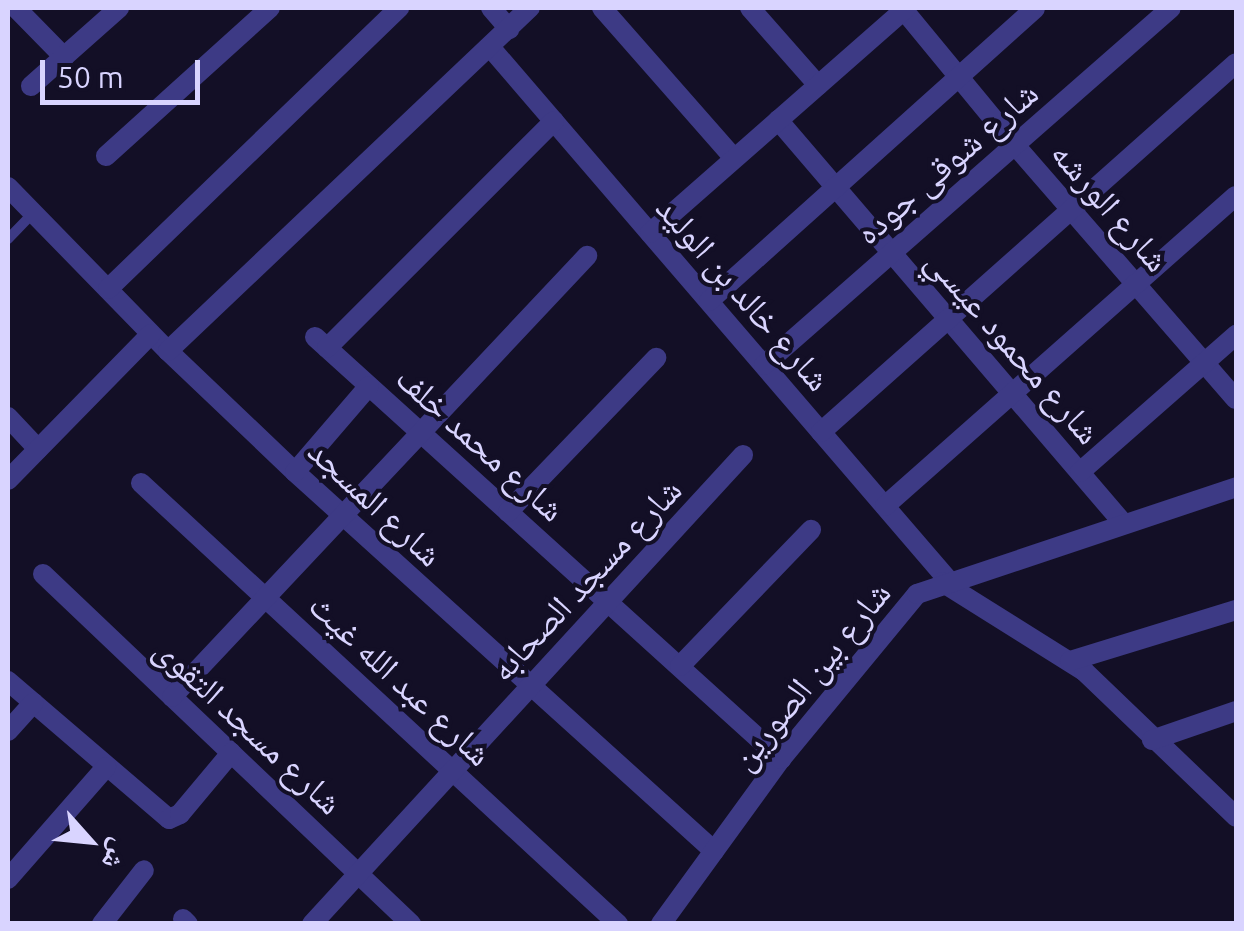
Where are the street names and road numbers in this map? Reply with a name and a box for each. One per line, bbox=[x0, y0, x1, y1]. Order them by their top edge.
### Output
street label: شارع شوقى جوده bbox=[846, 71, 1046, 253]
street label: شارع الورشه bbox=[1043, 132, 1179, 280]
street label: شارع خالد بن الوليد bbox=[648, 187, 840, 399]
street label: شارع محمود عيسي bbox=[918, 240, 1110, 452]
street label: شارع محمد خلف bbox=[388, 356, 574, 530]
street label: شارع المسجد bbox=[300, 429, 452, 575]
street label: شارع مسجد الصحابه bbox=[480, 469, 690, 689]
street label: شارع بين الصورين bbox=[721, 572, 899, 778]
street label: شارع عبد الله غيث bbox=[301, 584, 501, 774]
street label: شارع مسجد التقوى bbox=[146, 627, 352, 823]

